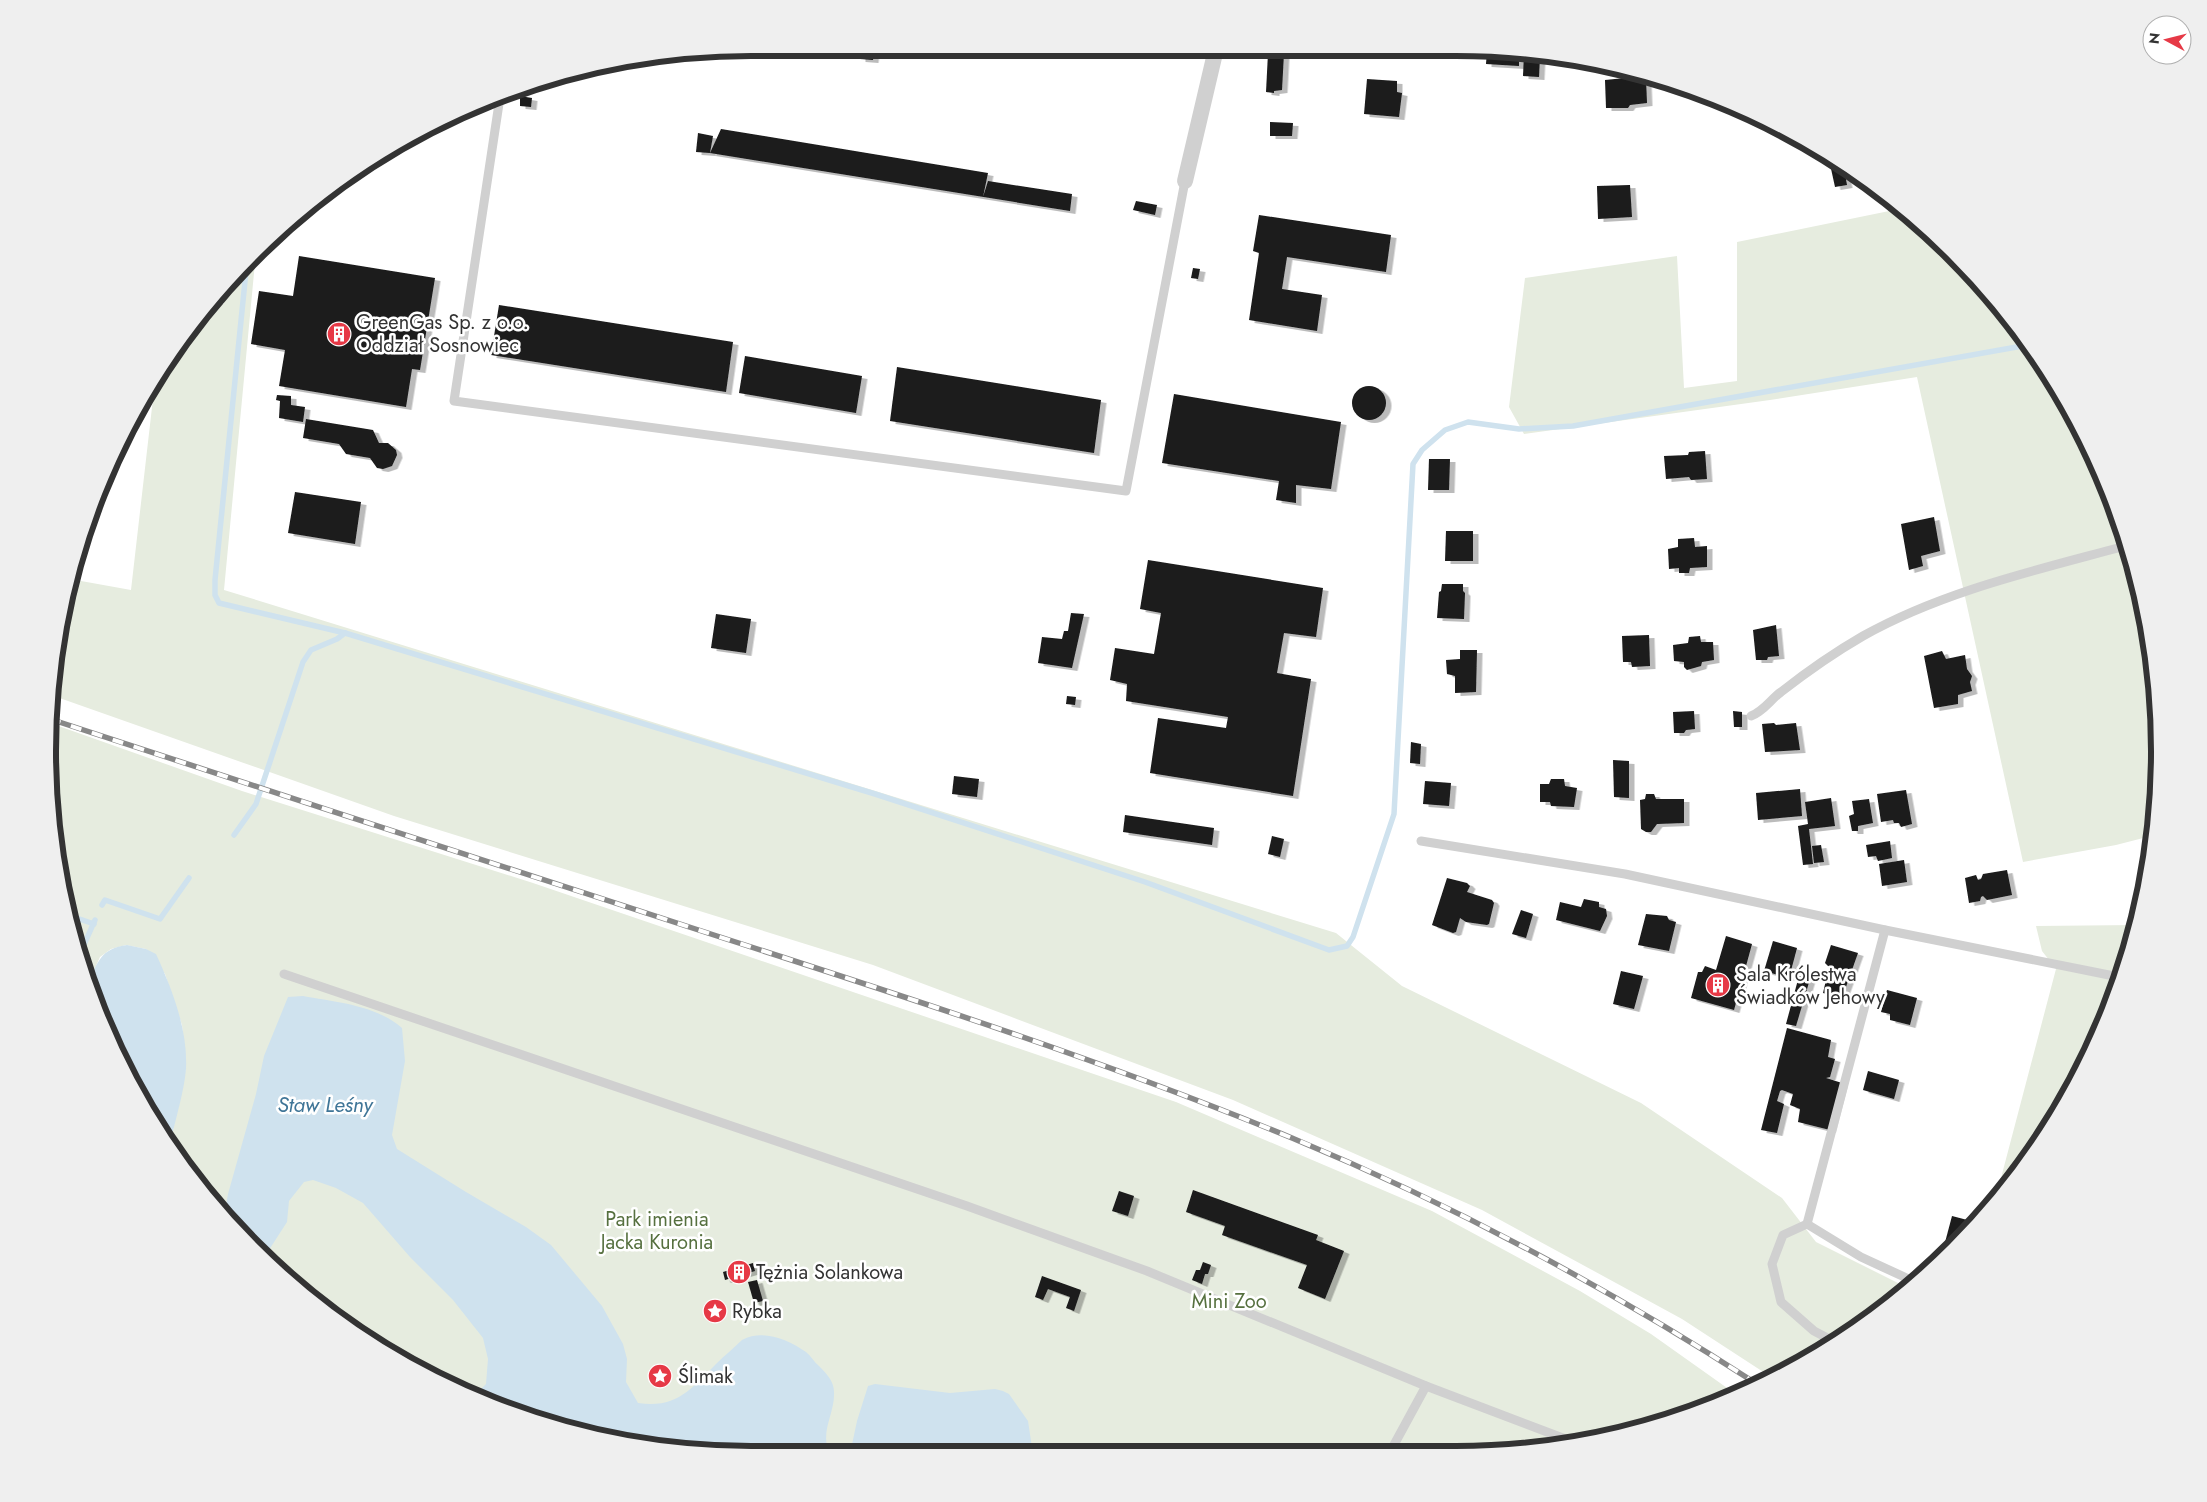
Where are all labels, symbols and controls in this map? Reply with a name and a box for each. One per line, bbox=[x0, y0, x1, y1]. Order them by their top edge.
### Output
north arrow bbox=[2142, 15, 2192, 65]
text: N bbox=[2143, 32, 2165, 45]
place label: GreenGas Sp. z o.o. Oddział Sosnowiec bbox=[356, 308, 529, 360]
building icon: GreenGas Sp. z o.o. Oddział Sosnowiec bbox=[326, 321, 352, 347]
place label: Sala Królestwa Świadków Jehowy bbox=[1736, 960, 1885, 1012]
building icon: Sala Królestwa Świadków Jehowy bbox=[1705, 972, 1731, 998]
water label: Staw Leśny bbox=[277, 1090, 375, 1120]
park label: Park imienia Jacka Kuronia bbox=[598, 1205, 713, 1257]
place label: Tężnia Solankowa bbox=[756, 1258, 903, 1287]
building icon: Tężnia Solankowa bbox=[726, 1259, 752, 1285]
park label: Mini Zoo bbox=[1191, 1287, 1267, 1316]
place label: Rybka bbox=[732, 1297, 782, 1326]
place icon: Rybka bbox=[702, 1298, 728, 1324]
place label: Ślimak bbox=[678, 1362, 733, 1391]
place icon: Ślimak bbox=[647, 1363, 673, 1389]

